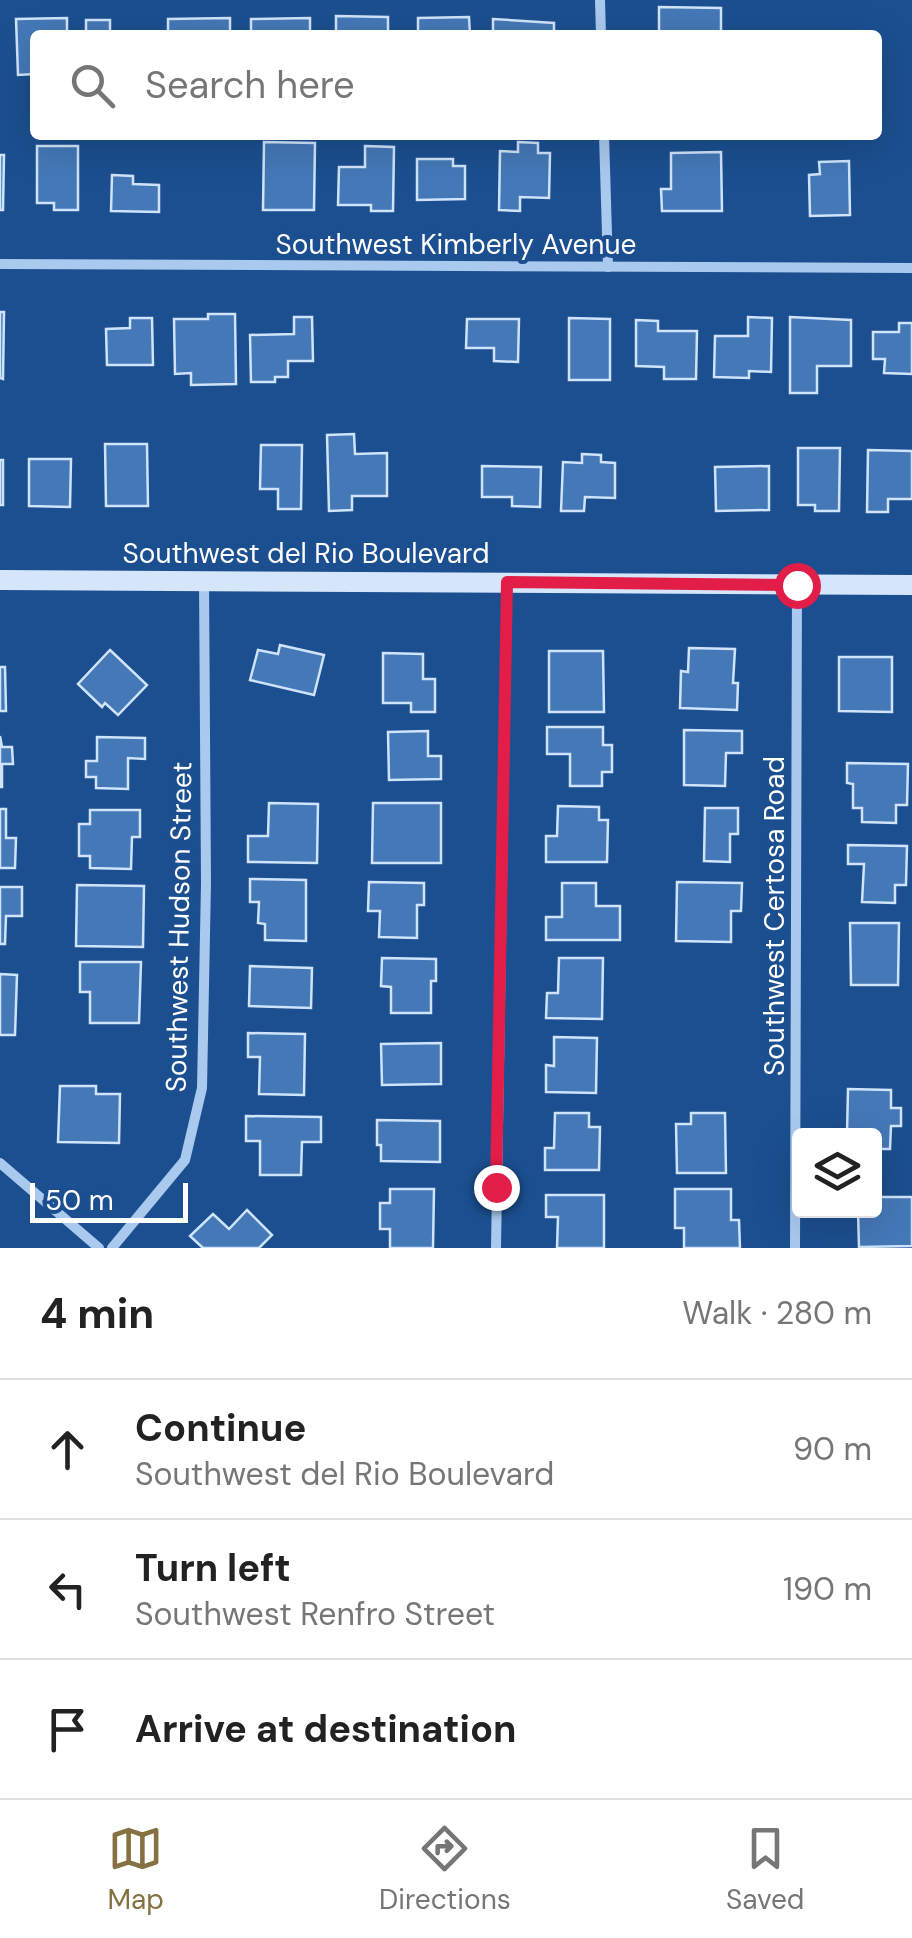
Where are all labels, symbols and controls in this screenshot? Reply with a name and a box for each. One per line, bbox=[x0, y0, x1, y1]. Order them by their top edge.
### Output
search box bbox=[30, 30, 882, 140]
icon: search bbox=[65, 58, 120, 113]
text: Search here bbox=[145, 60, 355, 110]
street label: Southwest Kimberly Avenue bbox=[276, 226, 636, 263]
street label: Southwest del Rio Boulevard bbox=[123, 535, 489, 572]
route start bbox=[775, 563, 821, 609]
street label: Southwest Certosa Road bbox=[756, 756, 793, 1076]
street label: Southwest Hudson Street bbox=[158, 761, 200, 1093]
map controls bbox=[792, 1128, 882, 1218]
button: layers bbox=[792, 1128, 882, 1218]
route end bbox=[474, 1165, 520, 1211]
scale bar bbox=[30, 1178, 188, 1222]
text: 50 m bbox=[45, 1182, 114, 1219]
text: 4 min bbox=[40, 1286, 154, 1341]
text: Walk · 280 m bbox=[682, 1292, 872, 1334]
text: Continue bbox=[135, 1403, 306, 1453]
icon: ahead bbox=[40, 1422, 95, 1477]
text: 90 m bbox=[793, 1428, 872, 1470]
text: Southwest del Rio Boulevard bbox=[135, 1453, 554, 1495]
text: Turn left bbox=[135, 1543, 291, 1593]
icon: left bbox=[40, 1562, 95, 1617]
text: 190 m bbox=[783, 1568, 872, 1610]
text: Southwest Renfro Street bbox=[135, 1593, 495, 1635]
icon: arrive bbox=[40, 1702, 95, 1757]
text: Arrive at destination bbox=[135, 1704, 517, 1754]
tab: Map bbox=[108, 1821, 164, 1918]
tab: Directions bbox=[379, 1821, 511, 1918]
tab: Saved bbox=[726, 1821, 804, 1918]

